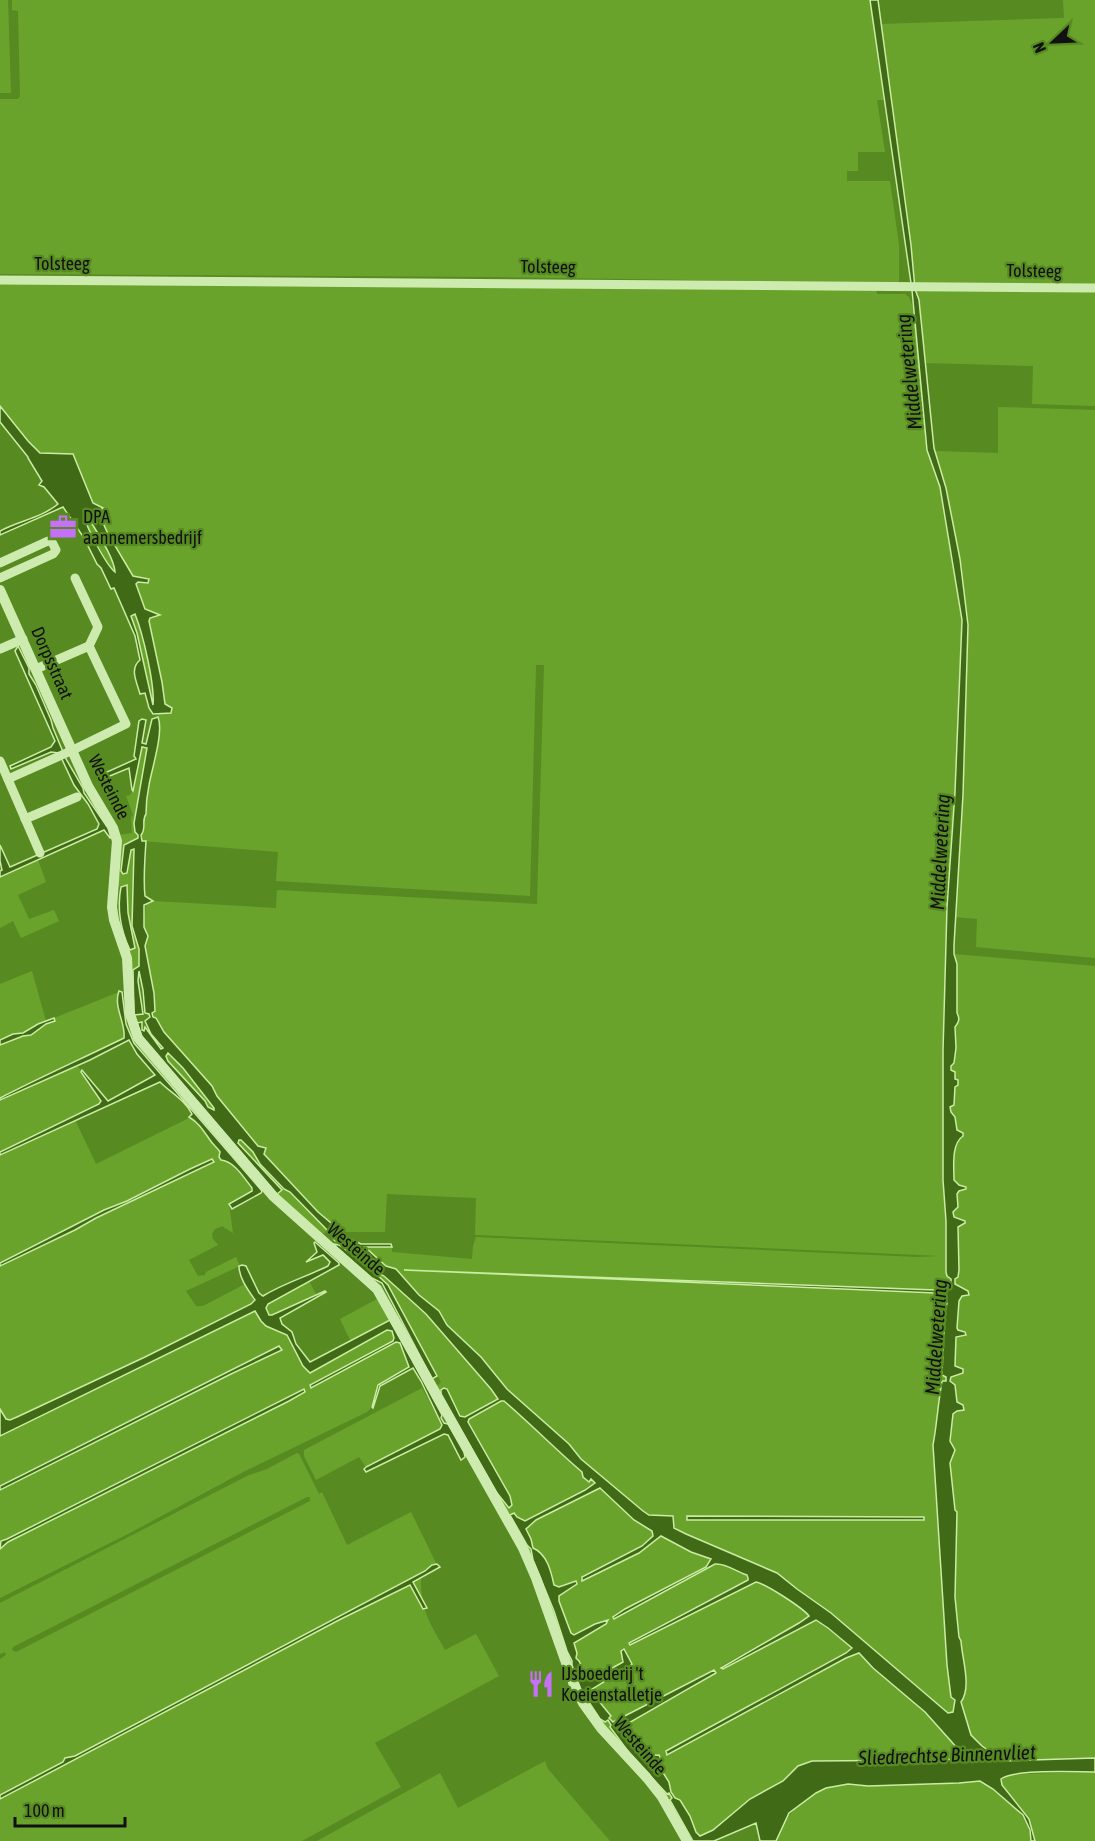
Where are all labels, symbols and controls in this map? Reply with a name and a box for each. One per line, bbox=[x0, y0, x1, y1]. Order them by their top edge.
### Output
north arrow bbox=[1023, 12, 1083, 72]
text: N bbox=[1029, 40, 1049, 56]
street label: Tolsteeg bbox=[34, 253, 90, 274]
street label: Tolsteeg bbox=[520, 256, 576, 277]
street label: Tolsteeg bbox=[1006, 260, 1062, 281]
water label: Middelwetering bbox=[891, 313, 926, 431]
place label: DPA aannemersbedrijf bbox=[83, 506, 202, 548]
office icon: DPA aannemersbedrijf bbox=[48, 512, 78, 542]
street label: Dorpsstraat bbox=[27, 623, 78, 702]
street label: Westeinde bbox=[84, 751, 135, 823]
water label: Middelwetering bbox=[925, 793, 954, 911]
street label: Westeinde bbox=[323, 1218, 390, 1279]
water label: Middelwetering bbox=[920, 1278, 951, 1396]
place label: IJsboederij 't Koeienstalletje bbox=[561, 1663, 662, 1705]
restaurant icon: IJsboederij 't Koeienstalletje bbox=[526, 1669, 556, 1699]
street label: Westeinde bbox=[610, 1712, 671, 1779]
water label: Sliedrechtse Binnenvliet bbox=[857, 1740, 1036, 1769]
scale bar bbox=[15, 1790, 124, 1828]
text: 100 m bbox=[24, 1800, 65, 1821]

